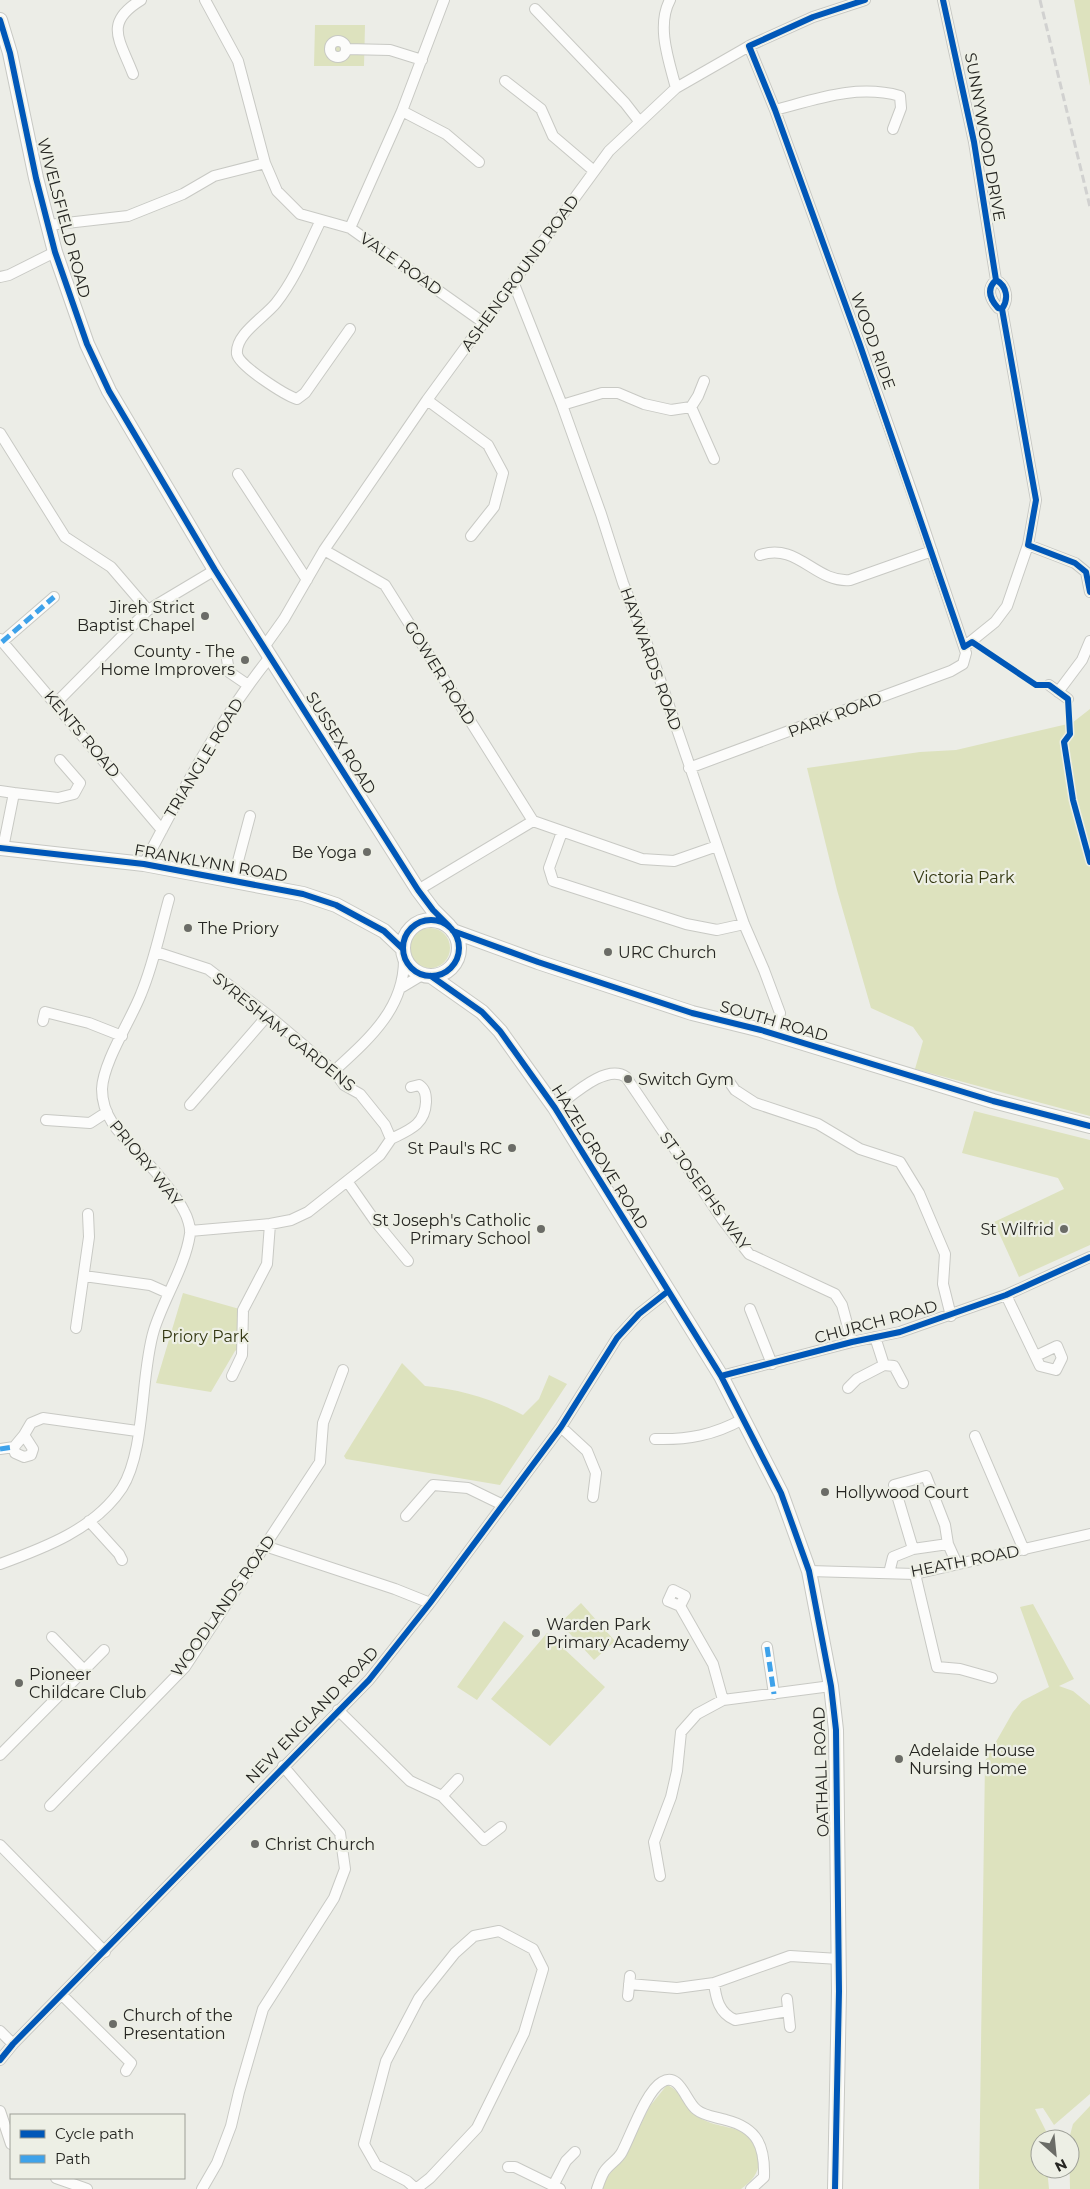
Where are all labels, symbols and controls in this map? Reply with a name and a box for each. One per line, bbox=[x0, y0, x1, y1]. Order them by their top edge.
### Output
street label: SUNNYWOOD DRIVE bbox=[961, 51, 1009, 223]
street label: WIVELSFIELD ROAD bbox=[33, 136, 95, 300]
street label: ASHENGROUND ROAD bbox=[457, 191, 583, 355]
street label: VALE ROAD bbox=[356, 229, 446, 299]
street label: WOOD RIDE bbox=[847, 290, 899, 392]
street label: HAYWARDS ROAD bbox=[616, 585, 686, 733]
place label: Jireh Strict Baptist Chapel bbox=[77, 598, 195, 635]
marker: Jireh Strict Baptist Chapel bbox=[199, 610, 211, 622]
street label: GOWER ROAD bbox=[400, 618, 480, 728]
place label: County - The Home Improvers bbox=[100, 642, 235, 679]
marker: County - The Home Improvers bbox=[239, 654, 251, 666]
street label: KENTS ROAD bbox=[40, 687, 124, 781]
street label: SUSSEX ROAD bbox=[302, 688, 380, 798]
street label: PARK ROAD bbox=[785, 688, 885, 742]
street label: TRIANGLE ROAD bbox=[161, 695, 247, 821]
street label: FRANKLYNN ROAD bbox=[133, 840, 289, 886]
place label: Be Yoga bbox=[291, 843, 357, 862]
marker: Be Yoga bbox=[361, 846, 373, 858]
park label: Victoria Park bbox=[913, 868, 1015, 887]
place label: The Priory bbox=[198, 919, 279, 938]
marker: The Priory bbox=[182, 922, 194, 934]
place label: URC Church bbox=[618, 943, 717, 962]
marker: URC Church bbox=[602, 946, 614, 958]
street label: SYRESHAM GARDENS bbox=[209, 969, 359, 1095]
street label: SOUTH ROAD bbox=[718, 996, 830, 1046]
place label: Switch Gym bbox=[638, 1070, 734, 1089]
marker: Switch Gym bbox=[622, 1073, 634, 1085]
street label: HAZELGROVE ROAD bbox=[548, 1081, 652, 1233]
street label: PRIORY WAY bbox=[106, 1116, 187, 1210]
street label: ST JOSEPHS WAY bbox=[656, 1128, 755, 1254]
place label: St Paul's RC bbox=[408, 1139, 502, 1158]
marker: St Paul's RC bbox=[506, 1142, 518, 1154]
place label: St Joseph's Catholic Primary School bbox=[372, 1211, 531, 1248]
place label: St Wilfrid bbox=[981, 1220, 1054, 1239]
marker: St Joseph's Catholic Primary School bbox=[535, 1223, 547, 1235]
marker: St Wilfrid bbox=[1058, 1223, 1070, 1235]
street label: CHURCH ROAD bbox=[812, 1296, 940, 1348]
park label: Priory Park bbox=[161, 1327, 249, 1346]
place label: Hollywood Court bbox=[835, 1483, 970, 1502]
marker: Hollywood Court bbox=[819, 1486, 831, 1498]
street label: WOODLANDS ROAD bbox=[167, 1532, 279, 1680]
street label: HEATH ROAD bbox=[909, 1541, 1021, 1581]
place label: Warden Park Primary Academy bbox=[546, 1615, 689, 1652]
marker: Warden Park Primary Academy bbox=[530, 1627, 542, 1639]
street label: NEW ENGLAND ROAD bbox=[242, 1643, 382, 1787]
place label: Pioneer Childcare Club bbox=[29, 1665, 147, 1702]
marker: Pioneer Childcare Club bbox=[13, 1677, 25, 1689]
street label: OATHALL ROAD bbox=[809, 1707, 833, 1837]
place label: Adelaide House Nursing Home bbox=[909, 1741, 1035, 1778]
marker: Adelaide House Nursing Home bbox=[893, 1753, 905, 1765]
place label: Christ Church bbox=[265, 1835, 375, 1854]
marker: Christ Church bbox=[249, 1838, 261, 1850]
place label: Church of the Presentation bbox=[123, 2006, 233, 2043]
marker: Church of the Presentation bbox=[107, 2018, 119, 2030]
legend bbox=[10, 2114, 185, 2179]
text: Cycle path bbox=[55, 2124, 134, 2143]
north arrow bbox=[1030, 2129, 1080, 2179]
text: Path bbox=[55, 2149, 91, 2168]
text: N bbox=[1052, 2155, 1070, 2176]

